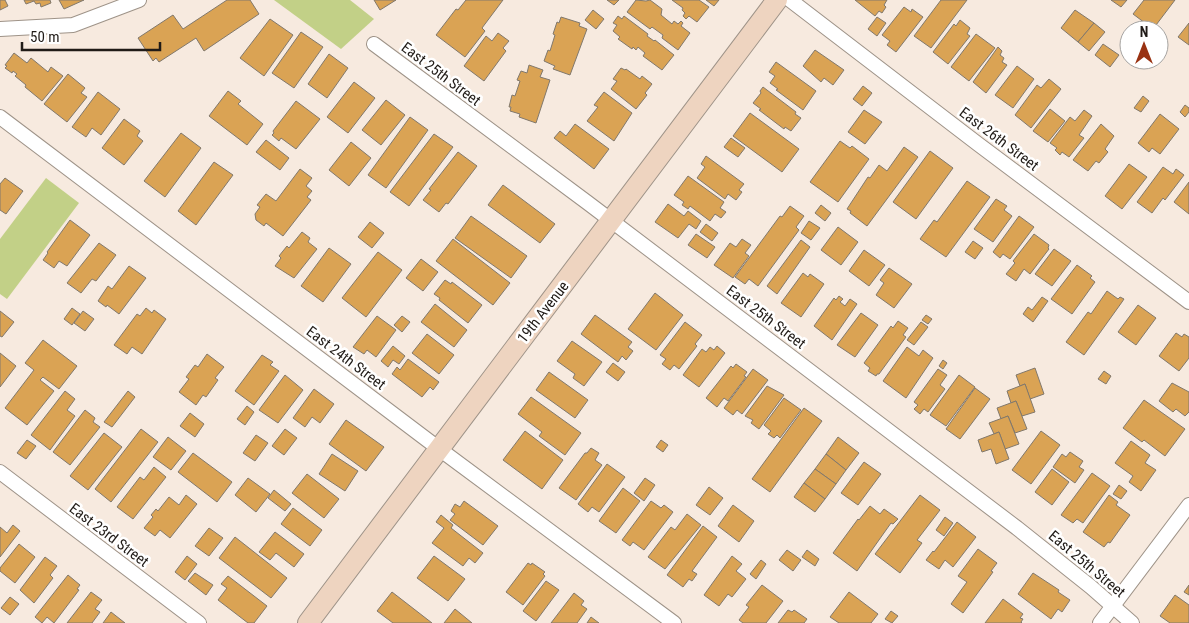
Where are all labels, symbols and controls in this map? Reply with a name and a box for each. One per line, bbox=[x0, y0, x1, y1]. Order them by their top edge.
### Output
scale bar bbox=[22, 20, 160, 52]
north arrow bbox=[1119, 20, 1169, 70]
text: N bbox=[1140, 24, 1148, 40]
text: 50 m bbox=[30, 28, 60, 46]
street label: East 25th Street bbox=[398, 38, 484, 110]
street label: East 26th Street bbox=[956, 103, 1042, 175]
street label: 19th Avenue bbox=[513, 278, 573, 346]
street label: East 25th Street bbox=[723, 281, 809, 353]
street label: East 24th Street bbox=[303, 322, 389, 394]
street label: East 23rd Street bbox=[66, 499, 152, 571]
street label: East 25th Street bbox=[1045, 527, 1129, 601]

